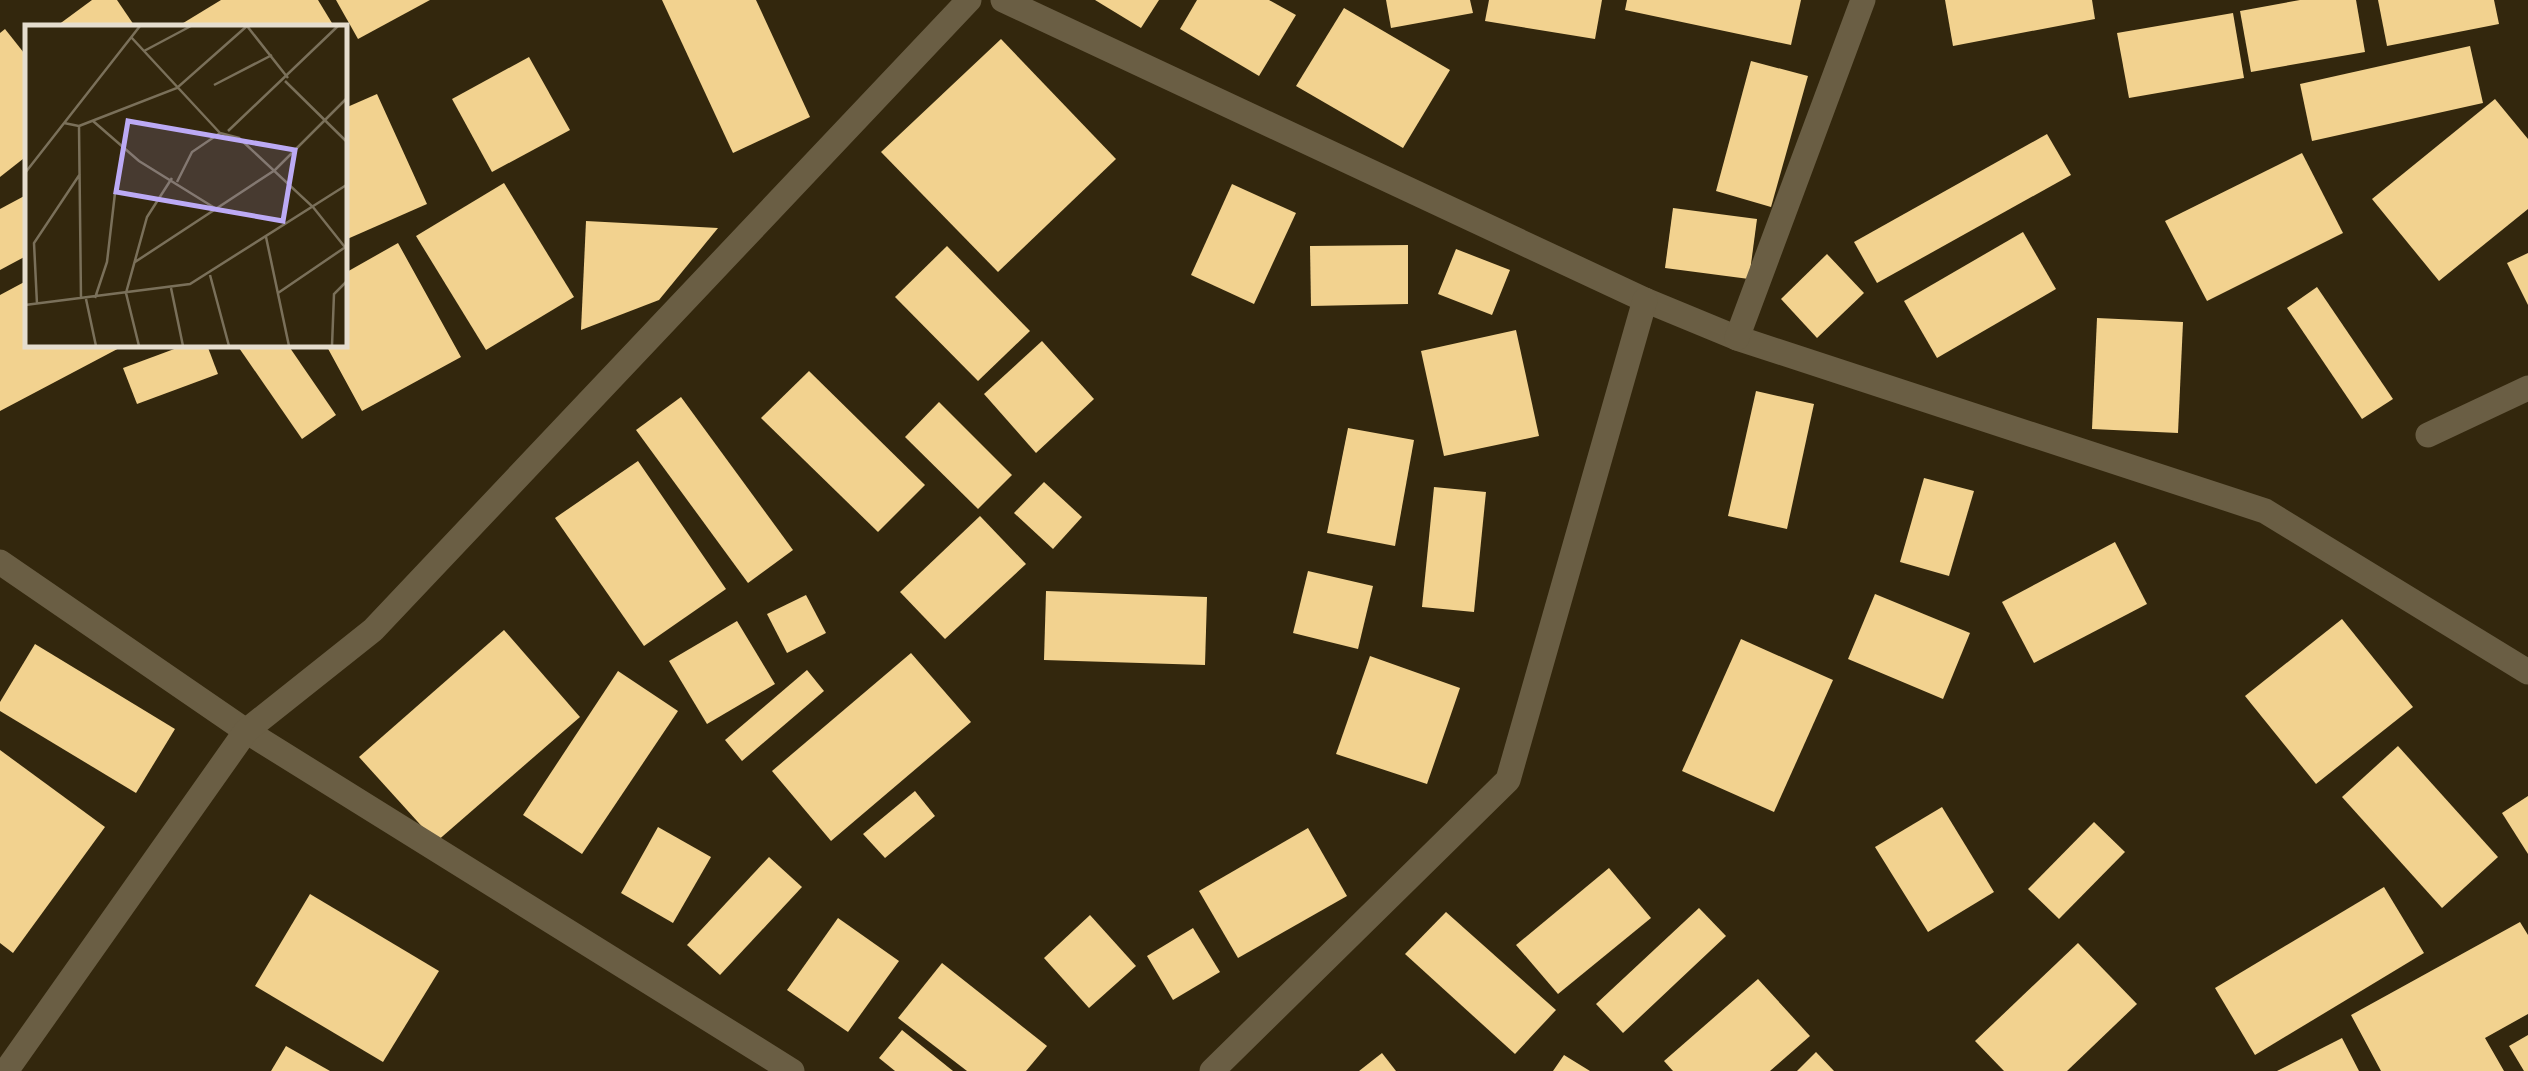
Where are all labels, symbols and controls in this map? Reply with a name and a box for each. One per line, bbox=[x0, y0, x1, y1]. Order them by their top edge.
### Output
inset map bbox=[25, 25, 348, 348]

